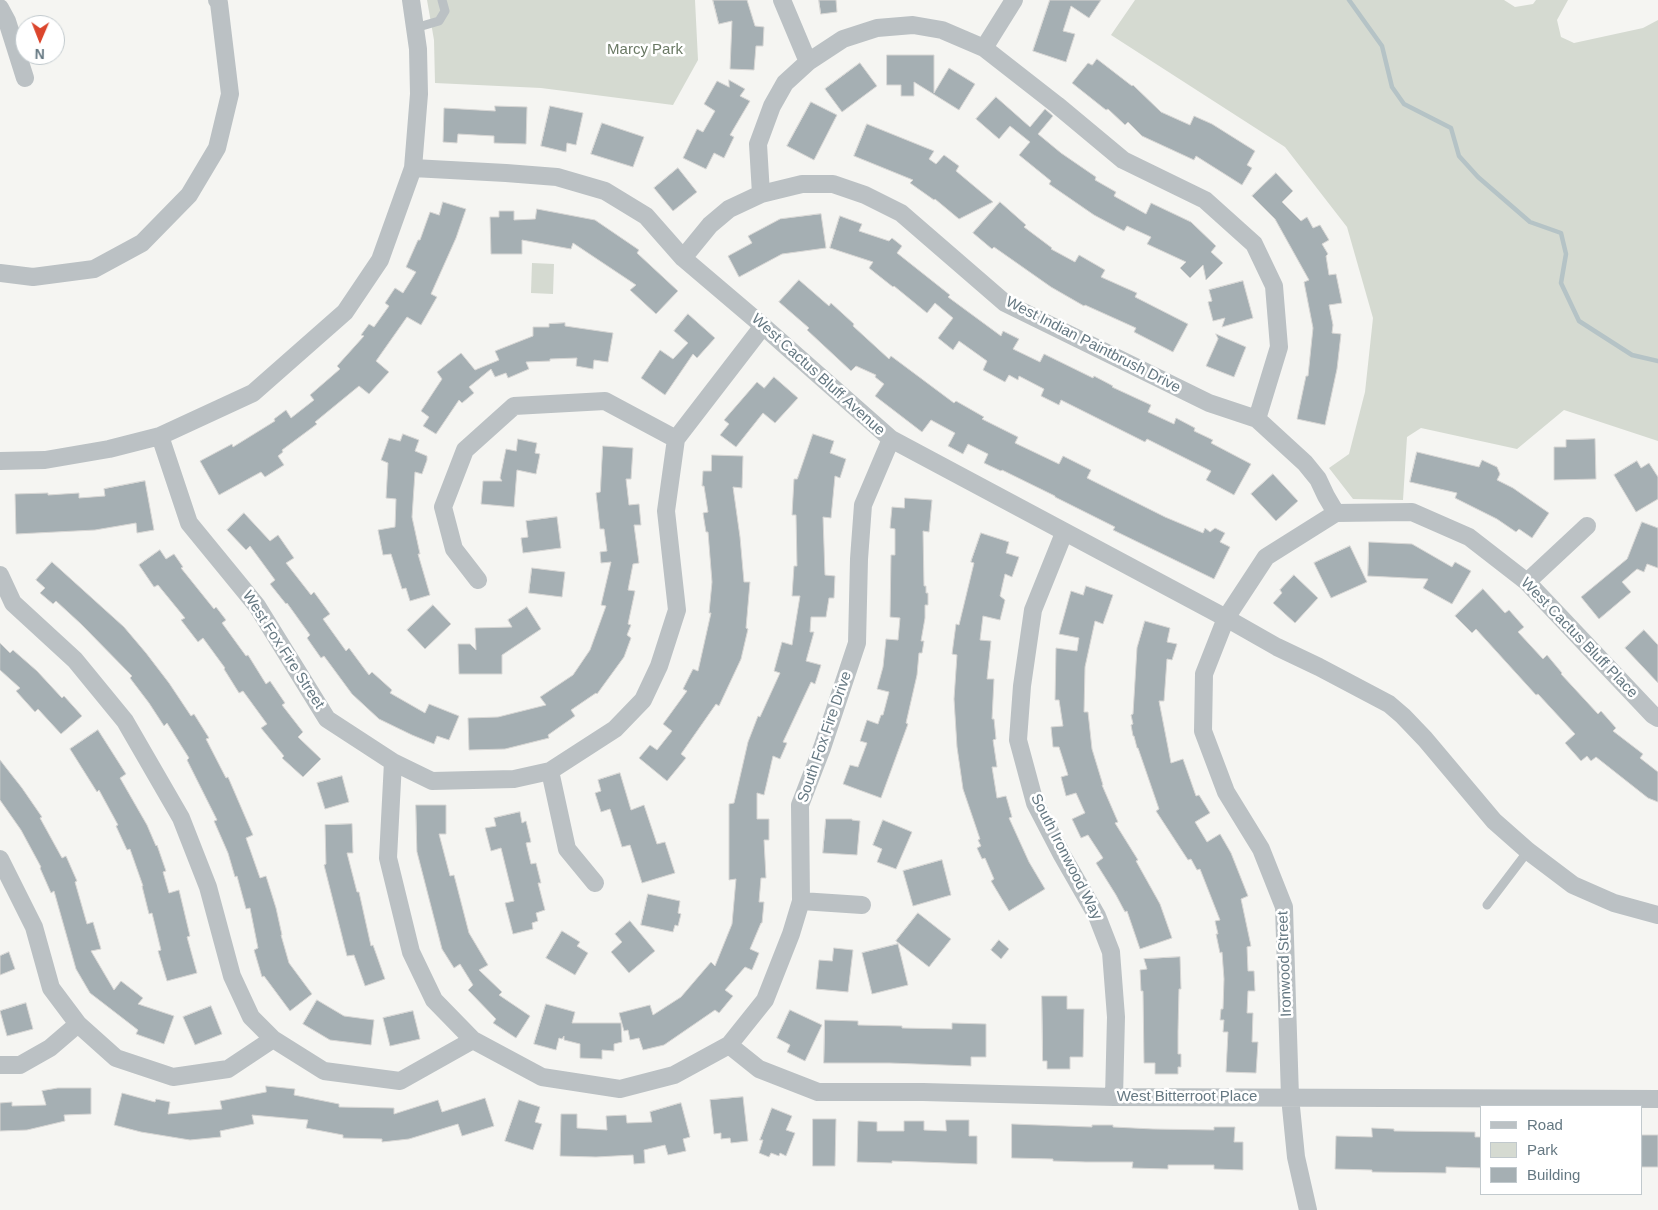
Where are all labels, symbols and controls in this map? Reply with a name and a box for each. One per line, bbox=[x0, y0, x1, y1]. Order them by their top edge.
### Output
north arrow bbox=[15, 15, 65, 65]
park label: Marcy Park bbox=[607, 41, 683, 59]
text: N bbox=[35, 46, 45, 62]
street label: West Indian Paintbrush Drive bbox=[1002, 293, 1184, 397]
street label: West Cactus Bluff Avenue bbox=[748, 310, 888, 440]
street label: West Cactus Bluff Place bbox=[1517, 574, 1641, 702]
street label: West Fox Fire Street bbox=[238, 588, 328, 712]
street label: South Fox Fire Drive bbox=[794, 669, 856, 805]
street label: South Ironwood Way bbox=[1027, 791, 1105, 923]
street label: Ironwood Street bbox=[1274, 911, 1296, 1017]
street label: West Bitterroot Place bbox=[1117, 1088, 1257, 1106]
legend bbox=[1480, 1105, 1643, 1195]
text: Road bbox=[1527, 1116, 1563, 1133]
text: Park bbox=[1527, 1141, 1558, 1158]
text: Building bbox=[1527, 1166, 1580, 1183]

